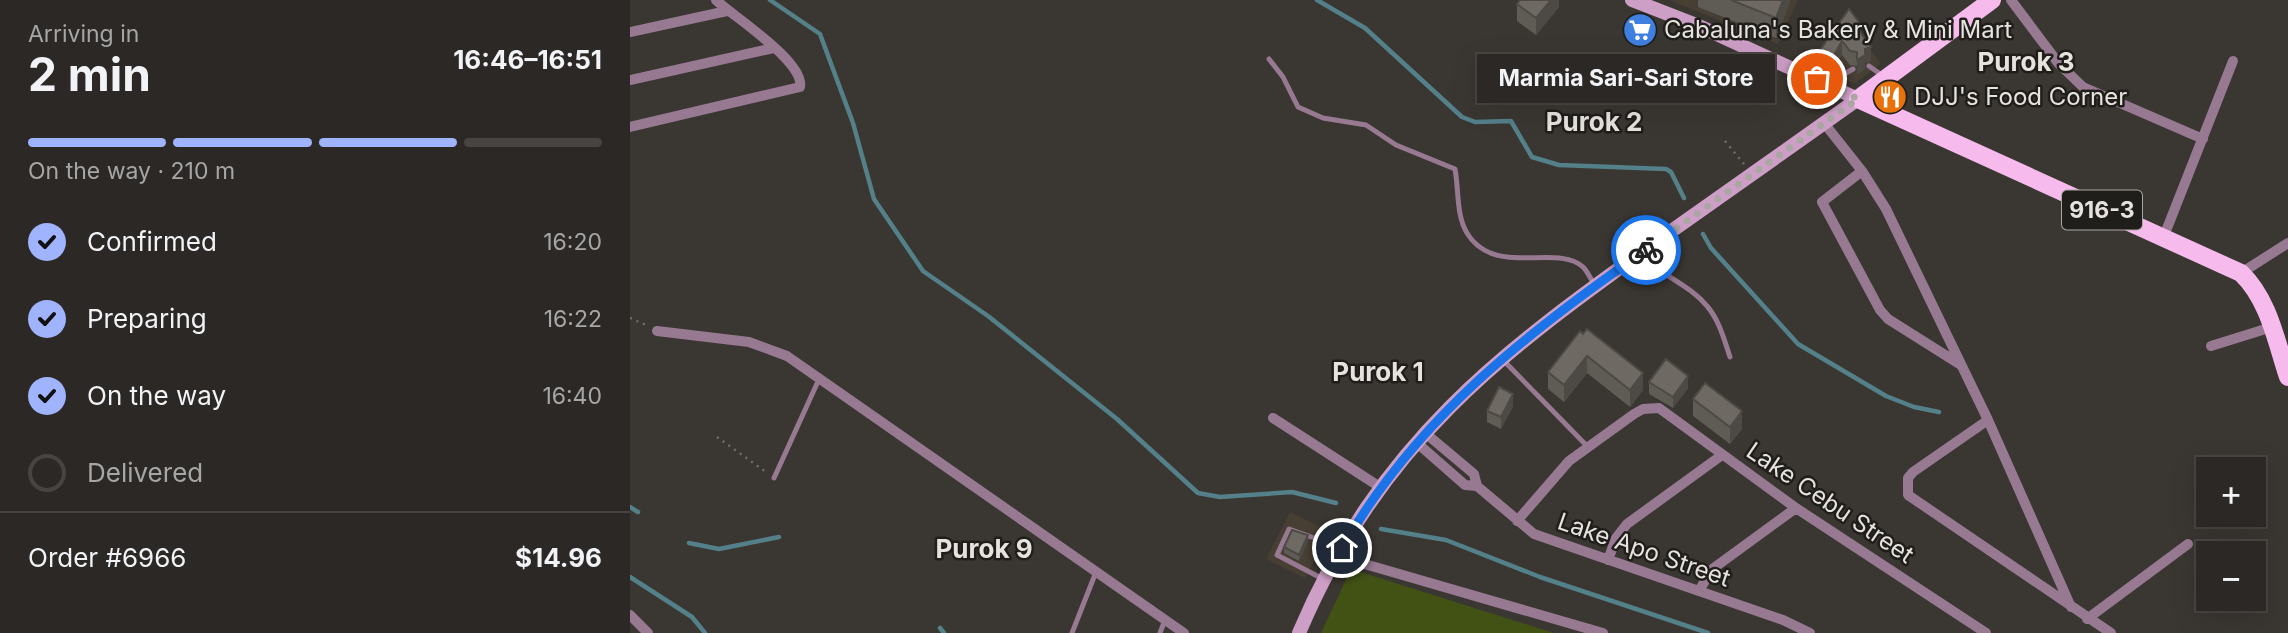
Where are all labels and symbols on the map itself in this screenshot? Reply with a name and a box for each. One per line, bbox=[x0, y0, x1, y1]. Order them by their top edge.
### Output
supermarket icon: Cabaluna's Bakery & Mini Mart bbox=[1621, 11, 1659, 49]
place label: Cabaluna's Bakery & Mini Mart bbox=[1664, 15, 2012, 44]
district label: Purok 3 bbox=[1978, 46, 2074, 77]
pin bbox=[1787, 49, 1847, 109]
callout: Marmia Sari-Sari Store bbox=[1478, 55, 1775, 104]
restaurant icon: DJJ's Food Corner bbox=[1871, 78, 1909, 116]
place label: DJJ's Food Corner bbox=[1914, 82, 2127, 111]
district label: Purok 2 bbox=[1546, 106, 1642, 137]
road number: 916-3 bbox=[2062, 190, 2142, 230]
courier bbox=[1611, 215, 1681, 285]
district label: Purok 1 bbox=[1332, 356, 1424, 387]
street label: Lake Cebu Street bbox=[1741, 436, 1919, 569]
street label: Lake Apo Street bbox=[1554, 506, 1734, 593]
pin bbox=[1312, 518, 1372, 578]
district label: Purok 9 bbox=[935, 533, 1033, 564]

